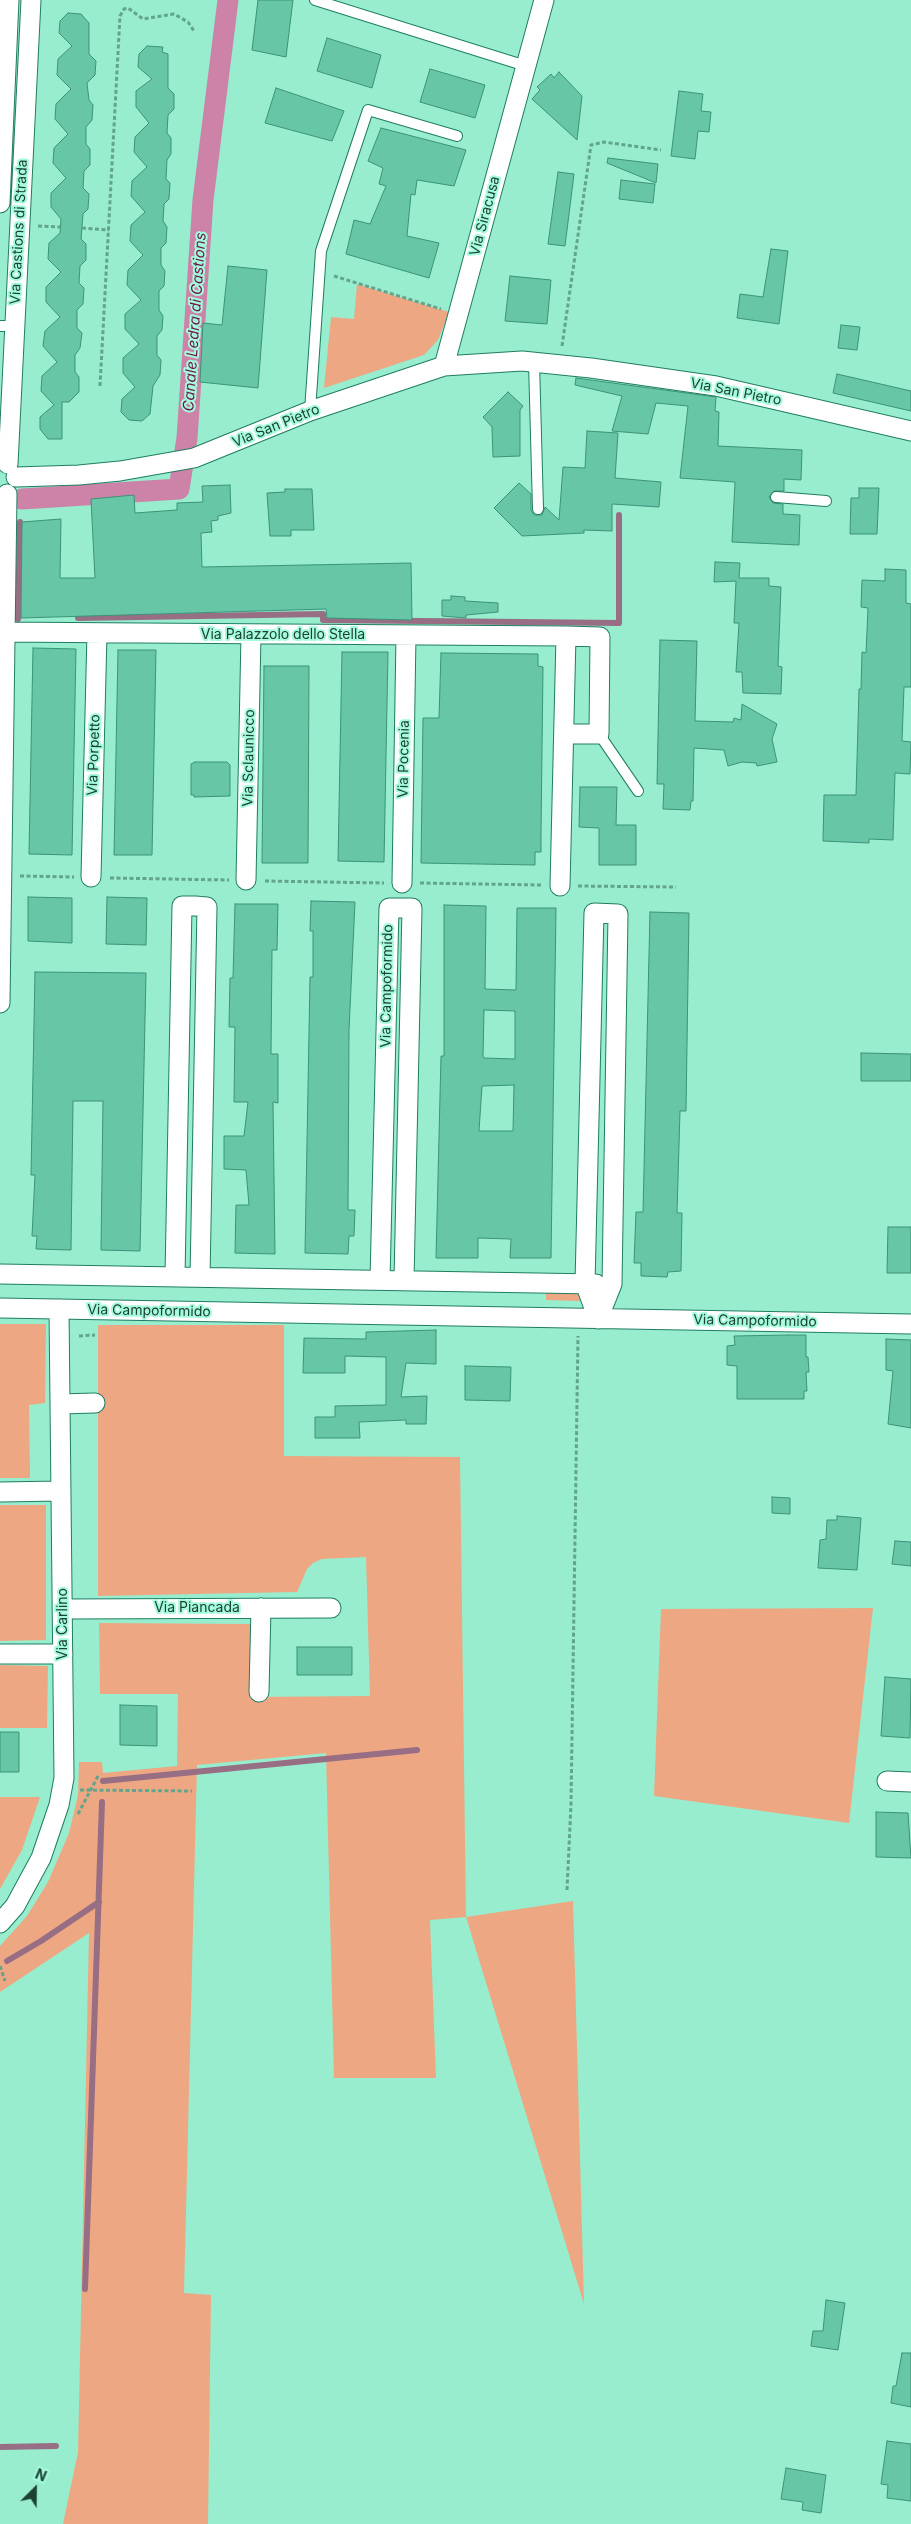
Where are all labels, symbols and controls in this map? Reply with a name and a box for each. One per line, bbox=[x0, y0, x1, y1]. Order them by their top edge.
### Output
street label: Via Castions di Strada bbox=[7, 159, 31, 305]
street label: Via Siracusa bbox=[466, 174, 504, 258]
water label: Canale Ledra di Castions bbox=[180, 232, 210, 412]
street label: Via San Pietro bbox=[689, 375, 783, 409]
street label: Via San Pietro bbox=[230, 401, 322, 451]
street label: Via Palazzolo dello Stella bbox=[201, 627, 365, 643]
street label: Via Sclaunicco bbox=[240, 709, 258, 807]
street label: Via Porpetto bbox=[84, 714, 104, 796]
street label: Via Pocenia bbox=[395, 720, 413, 798]
street label: Via Campoformido bbox=[378, 924, 396, 1048]
street label: Via Campoformido bbox=[87, 1302, 211, 1320]
street label: Via Campoformido bbox=[693, 1312, 817, 1330]
street label: Via Carlino bbox=[55, 1588, 71, 1660]
street label: Via Piancada bbox=[154, 1600, 240, 1616]
north arrow bbox=[10, 2464, 60, 2514]
text: N bbox=[33, 2465, 49, 2485]

